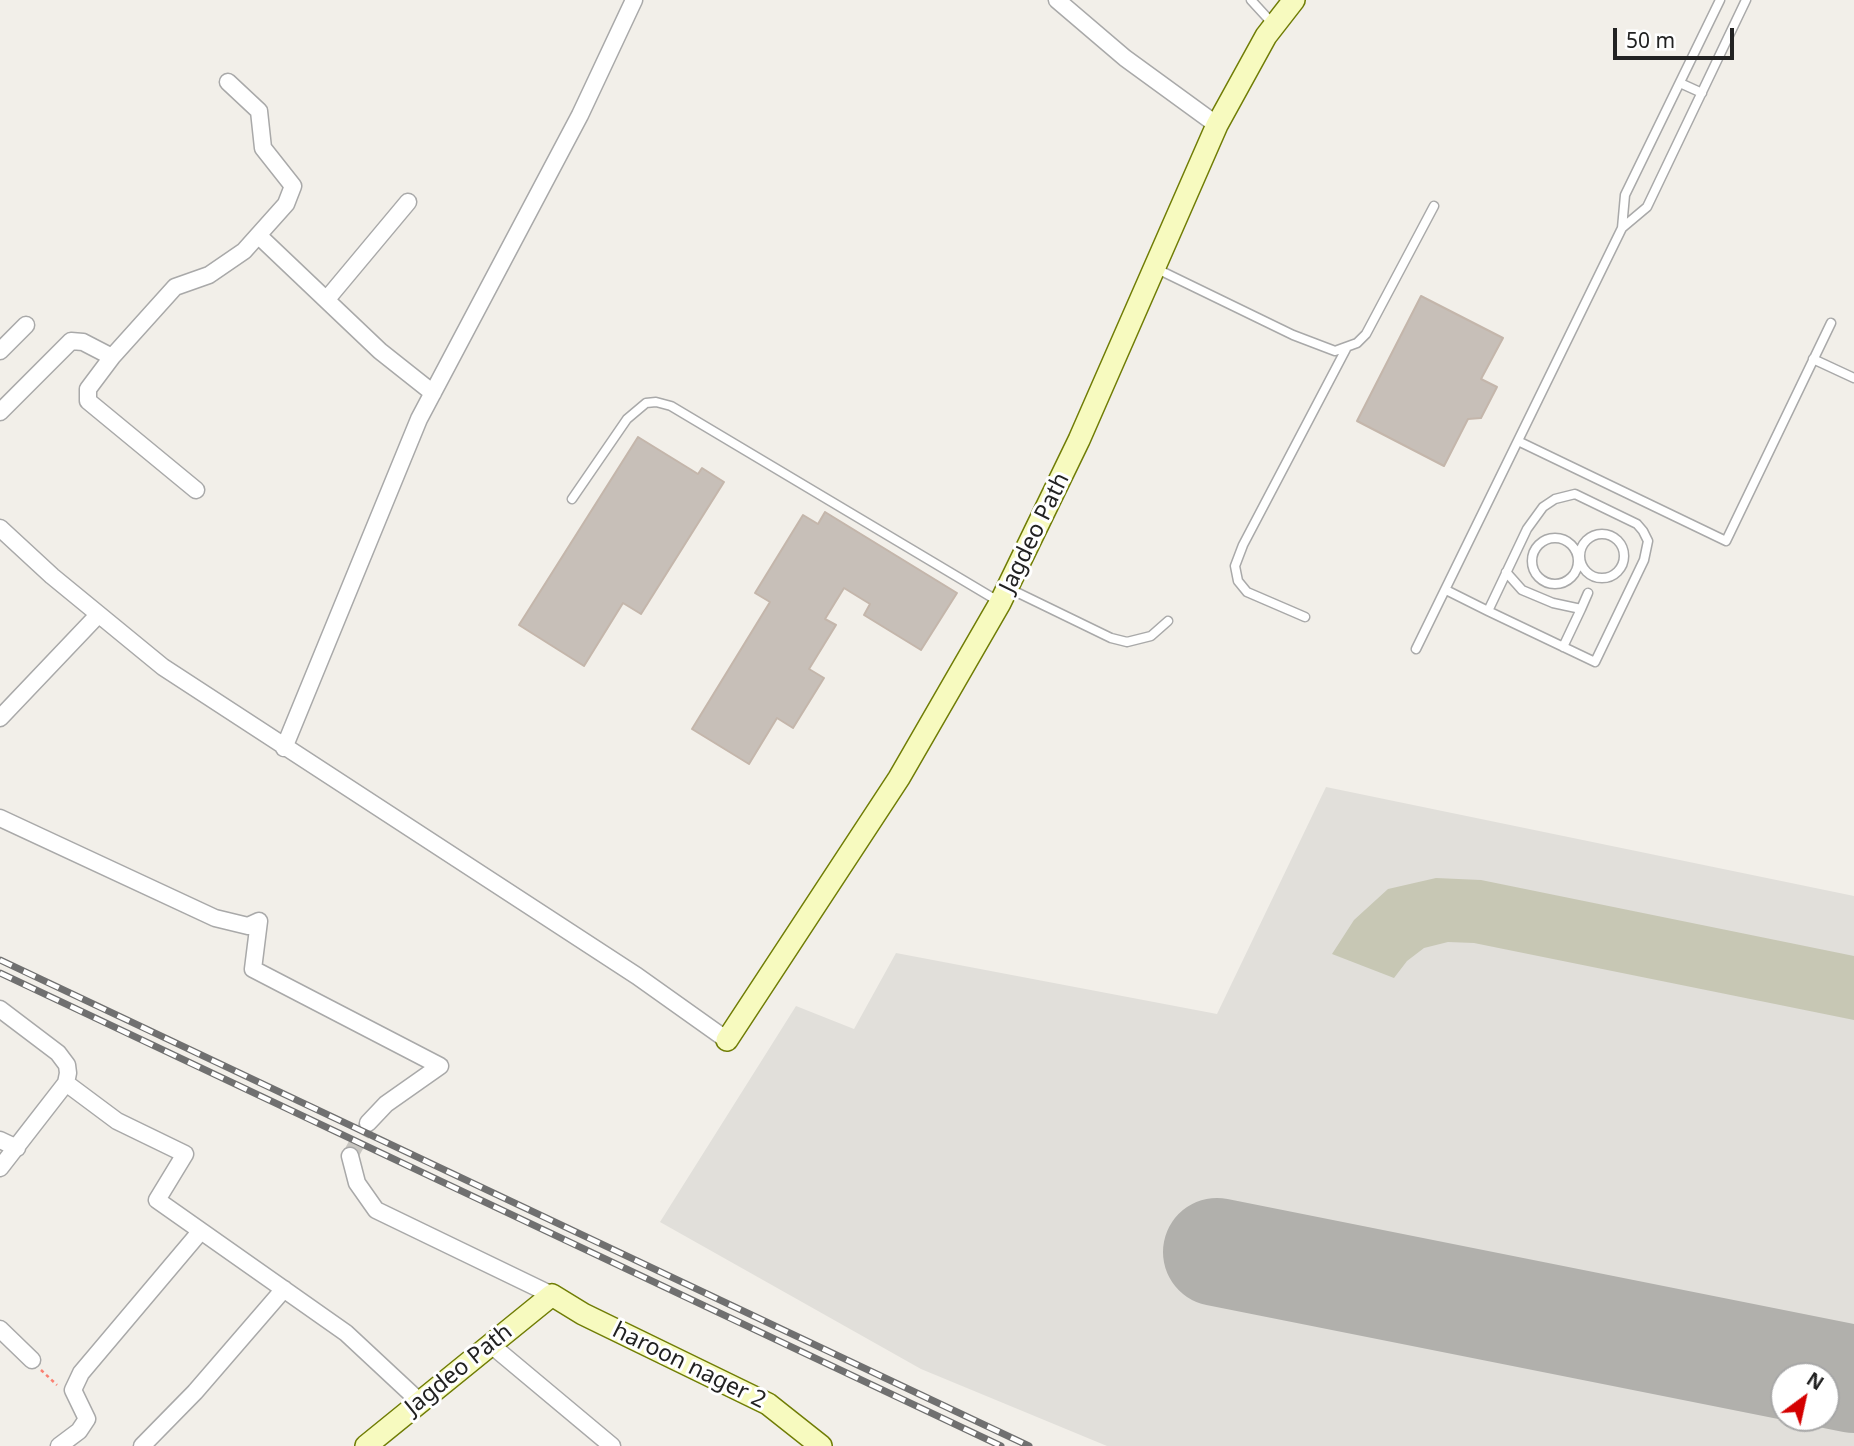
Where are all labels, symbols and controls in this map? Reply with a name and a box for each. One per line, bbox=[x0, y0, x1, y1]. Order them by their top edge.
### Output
scale bar bbox=[1616, 14, 1737, 58]
text: 50 m bbox=[1626, 26, 1675, 54]
street label: Jagdeo Path bbox=[994, 469, 1076, 597]
street label: haroon nager 2 bbox=[608, 1317, 770, 1415]
street label: Jagdeo Path bbox=[400, 1318, 518, 1422]
north arrow bbox=[1770, 1362, 1840, 1432]
text: N bbox=[1802, 1366, 1829, 1396]

